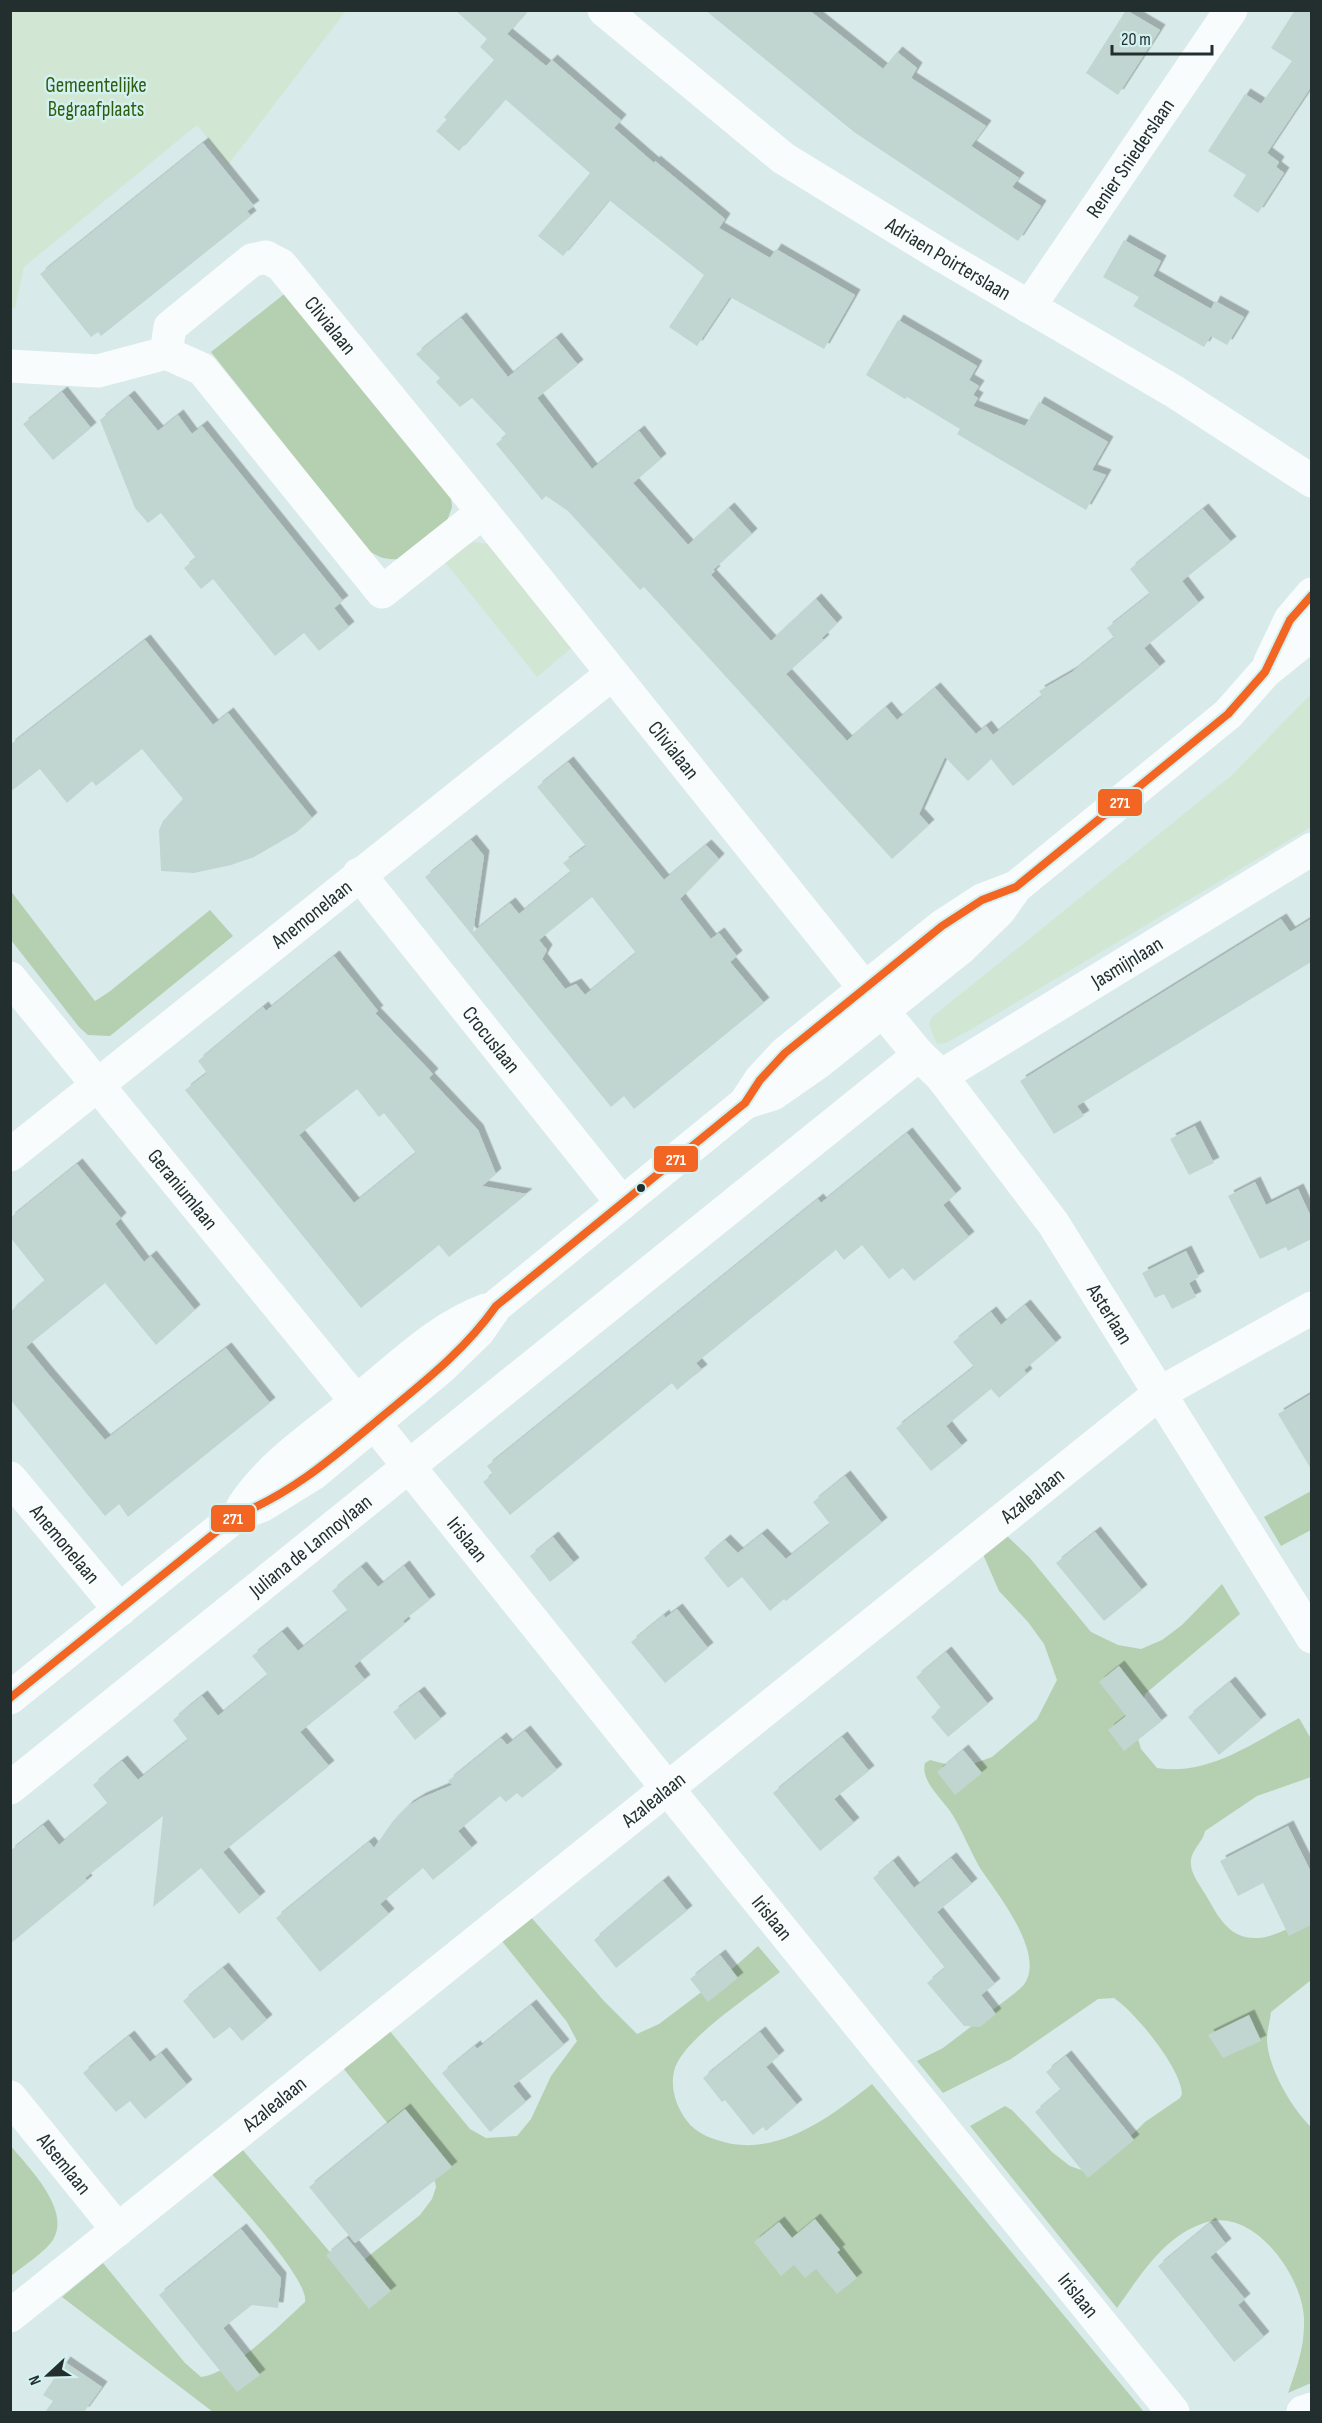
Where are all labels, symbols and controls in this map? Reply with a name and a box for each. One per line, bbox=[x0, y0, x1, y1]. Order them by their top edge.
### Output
scale bar bbox=[1112, 18, 1212, 56]
text: 20 m bbox=[1121, 29, 1151, 50]
park label: Gemeentelijke Begraafplaats bbox=[45, 73, 147, 122]
street label: Renier Sniederslaan bbox=[1081, 94, 1180, 222]
street label: Adriaen Poirterslaan bbox=[881, 211, 1015, 306]
street label: Clivialaan bbox=[299, 291, 361, 359]
street label: Clivialaan bbox=[643, 716, 705, 784]
line badge: 271 bbox=[1097, 788, 1143, 817]
text: 271 bbox=[1110, 794, 1131, 813]
street label: Anemonelaan bbox=[266, 874, 357, 954]
street label: Jasmijnlaan bbox=[1086, 931, 1167, 994]
street label: Crocuslaan bbox=[457, 1001, 526, 1078]
street label: Geraniumlaan bbox=[142, 1144, 223, 1235]
line badge: 271 bbox=[653, 1145, 699, 1173]
text: 271 bbox=[666, 1151, 687, 1170]
unlabelled marker bbox=[635, 1182, 647, 1194]
street label: Asterlaan bbox=[1081, 1278, 1138, 1349]
street label: Azalealaan bbox=[995, 1462, 1069, 1529]
street label: Juliana de Lannoylaan bbox=[243, 1489, 377, 1603]
street label: Anemonelaan bbox=[24, 1499, 105, 1589]
line badge: 271 bbox=[210, 1504, 256, 1533]
text: 271 bbox=[223, 1510, 244, 1529]
street label: Irislaan bbox=[442, 1512, 493, 1567]
street label: Azalealaan bbox=[616, 1767, 690, 1833]
street label: Irislaan bbox=[746, 1890, 798, 1945]
street label: Azalealaan bbox=[237, 2071, 311, 2137]
street label: Alsemlaan bbox=[31, 2127, 97, 2199]
street label: Irislaan bbox=[1053, 2268, 1104, 2323]
north arrow bbox=[18, 2345, 78, 2405]
text: N bbox=[25, 2373, 46, 2388]

